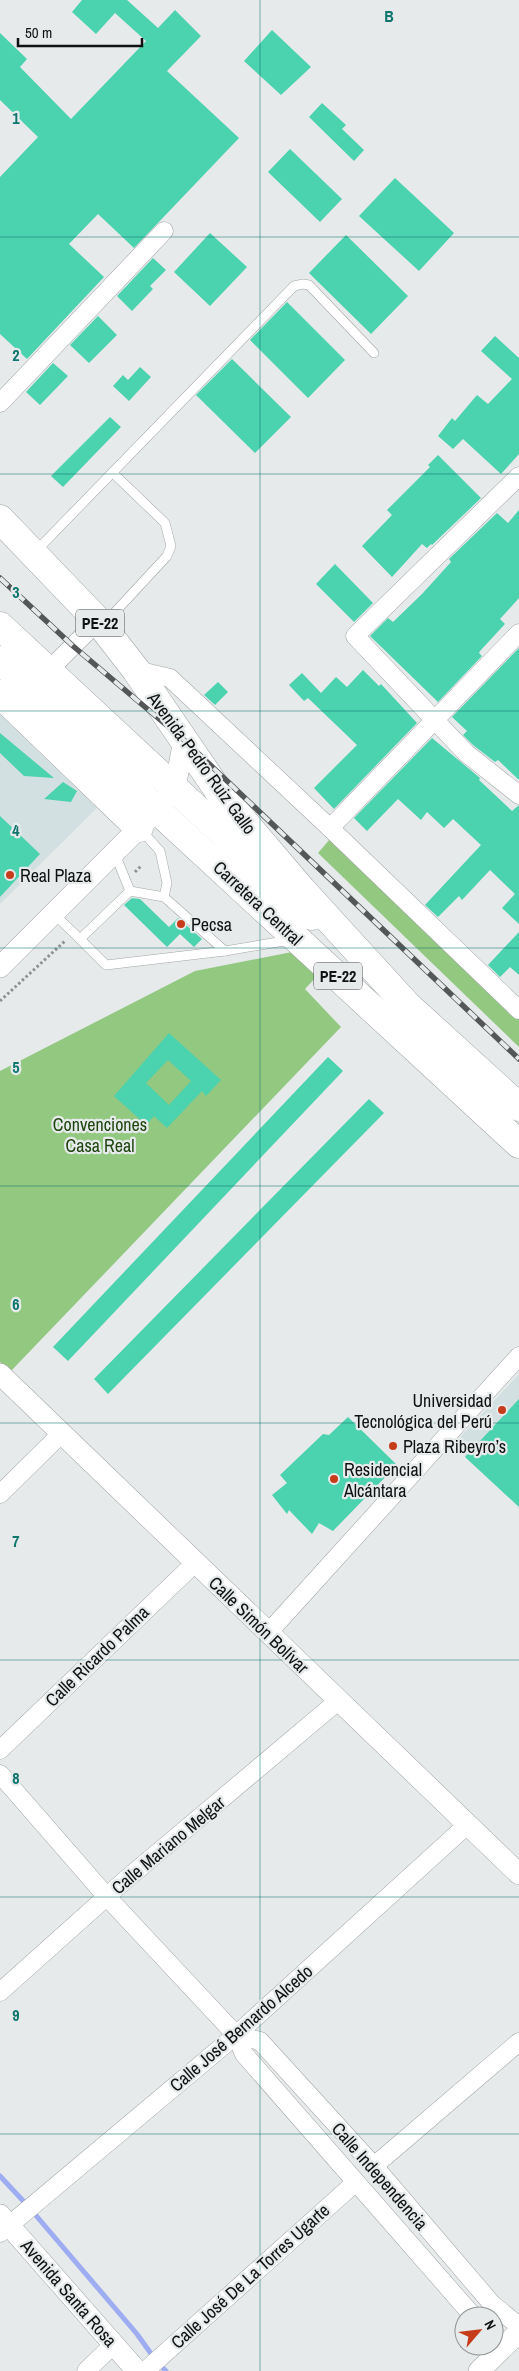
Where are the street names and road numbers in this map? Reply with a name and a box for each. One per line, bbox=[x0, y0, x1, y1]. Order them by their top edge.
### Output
road number: PE-22 bbox=[76, 610, 124, 636]
street label: Avenida Pedro Ruiz Gallo bbox=[141, 686, 262, 839]
street label: Carretera Central bbox=[208, 855, 308, 951]
road number: PE-22 bbox=[314, 962, 362, 989]
street label: Calle Simón Bolívar bbox=[203, 1571, 315, 1679]
street label: Calle Ricardo Palma bbox=[40, 1600, 154, 1712]
street label: Calle Mariano Melgar bbox=[106, 1790, 230, 1900]
street label: Calle José Bernardo Alcedo bbox=[164, 1959, 318, 2097]
street label: Calle Independencia bbox=[326, 2117, 434, 2235]
street label: Calle José De La Torres Ugarte bbox=[165, 2198, 335, 2354]
street label: Avenida Santa Rosa bbox=[15, 2233, 123, 2352]

